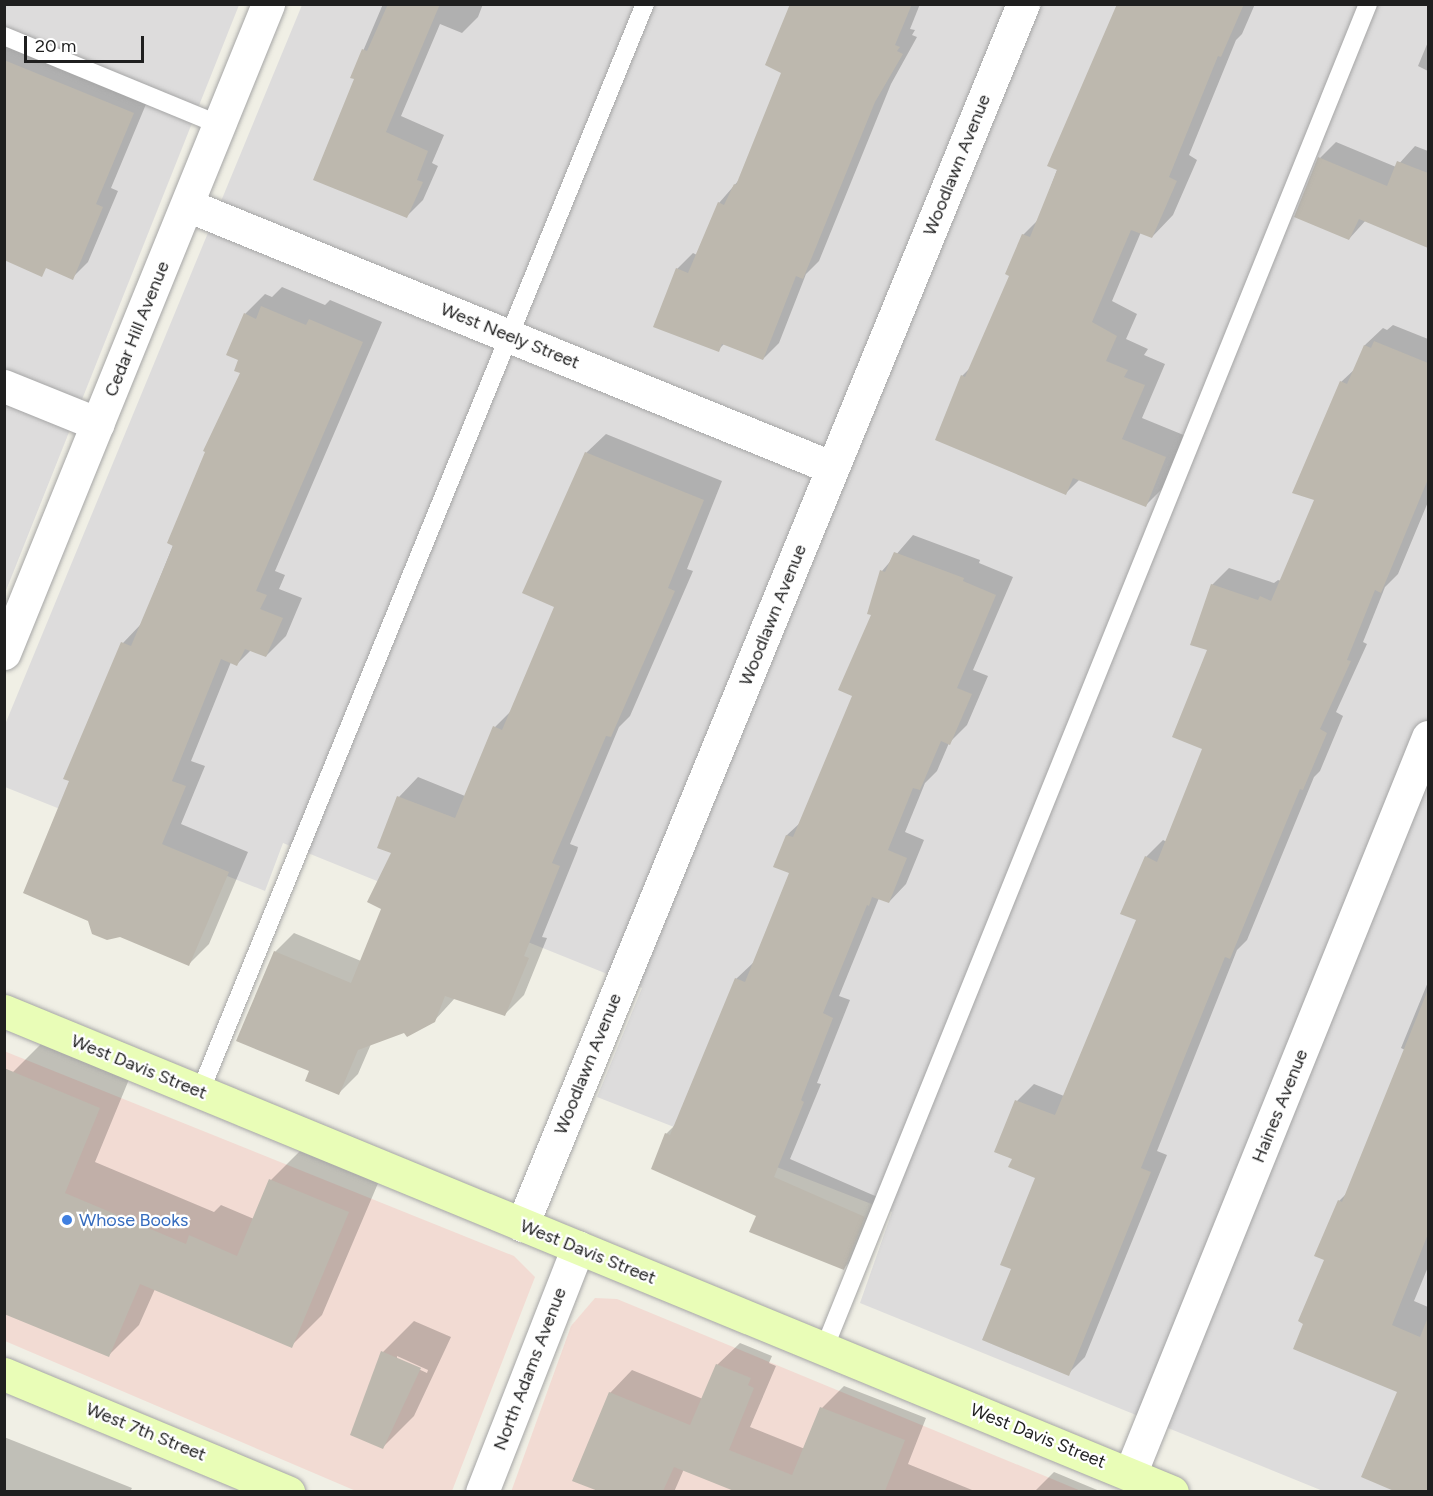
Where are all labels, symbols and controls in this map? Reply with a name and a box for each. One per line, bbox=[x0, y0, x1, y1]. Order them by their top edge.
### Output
scale bar bbox=[27, 24, 147, 62]
text: 20 m bbox=[35, 35, 76, 57]
street label: Woodlawn Avenue bbox=[919, 91, 995, 239]
street label: Cedar Hill Avenue bbox=[100, 258, 174, 400]
street label: West Neely Street bbox=[437, 298, 583, 374]
street label: Woodlawn Avenue bbox=[735, 541, 811, 689]
street label: Woodlawn Avenue bbox=[550, 990, 626, 1138]
street label: West Davis Street bbox=[68, 1030, 210, 1104]
street label: Haines Avenue bbox=[1247, 1046, 1313, 1166]
place label: Whose Books bbox=[79, 1209, 188, 1231]
marker: Whose Books bbox=[60, 1213, 74, 1227]
street label: West Davis Street bbox=[517, 1215, 659, 1289]
street label: North Adams Avenue bbox=[489, 1285, 571, 1453]
street label: West 7th Street bbox=[83, 1398, 209, 1466]
street label: West Davis Street bbox=[967, 1399, 1109, 1473]

